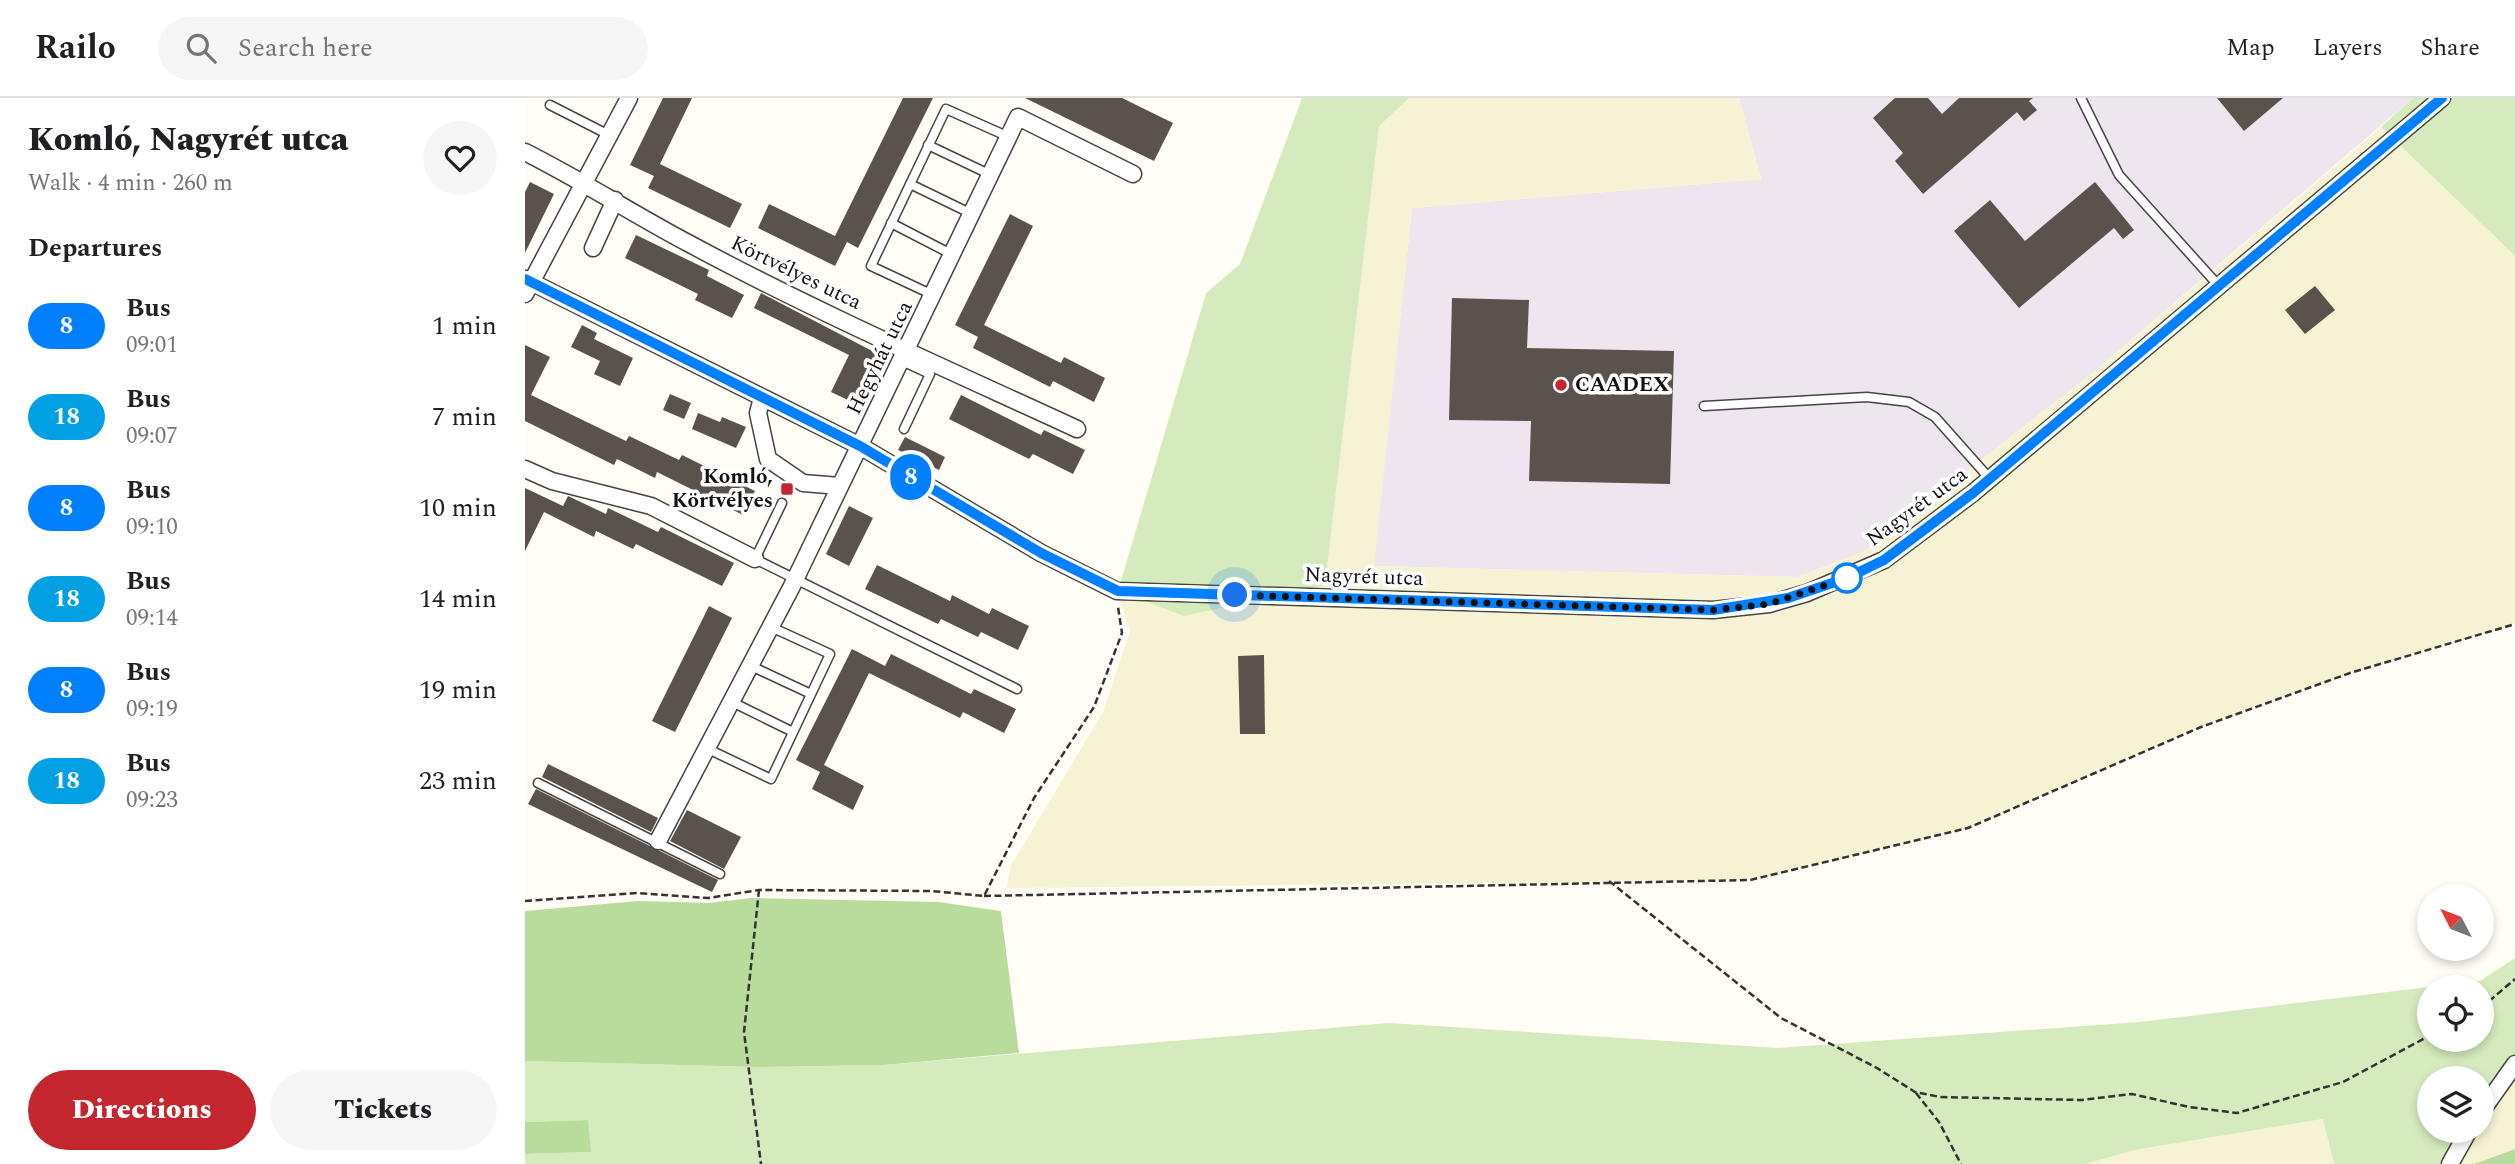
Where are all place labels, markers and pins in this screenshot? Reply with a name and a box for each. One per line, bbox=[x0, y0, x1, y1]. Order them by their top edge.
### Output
place label: CAADEX bbox=[1575, 369, 1669, 401]
marker: CAADEX bbox=[1553, 377, 1569, 393]
place label: Komló, Körtvélyes bbox=[672, 461, 773, 517]
marker: Komló, Körtvélyes bbox=[779, 481, 795, 497]
unlabelled marker bbox=[1832, 563, 1862, 593]

